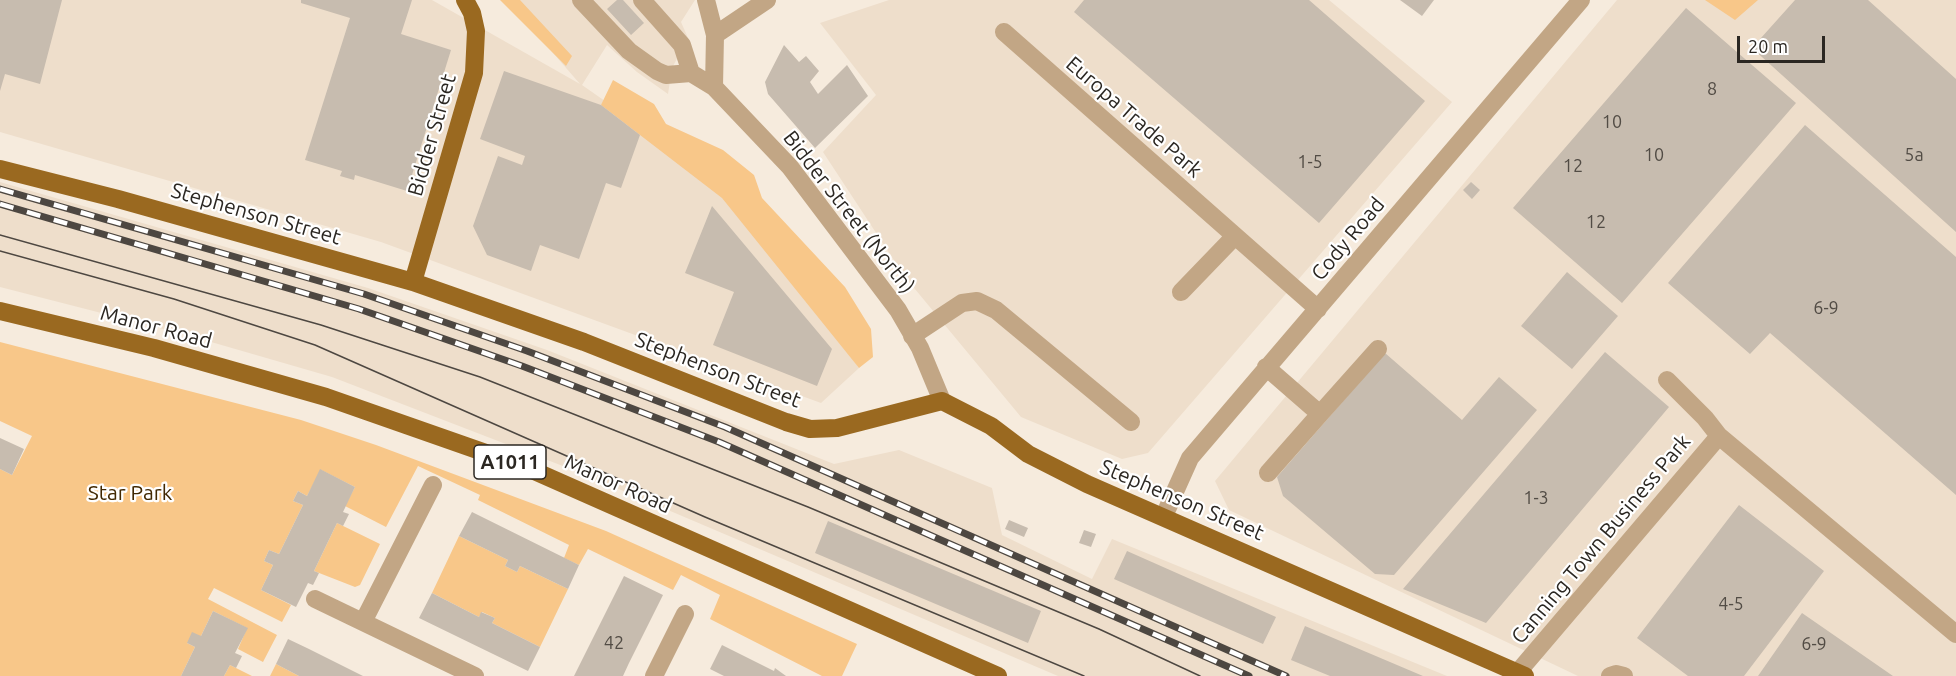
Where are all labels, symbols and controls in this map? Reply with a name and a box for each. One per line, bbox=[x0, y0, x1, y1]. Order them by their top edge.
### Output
scale bar bbox=[1740, 24, 1828, 62]
text: 20 m bbox=[1748, 36, 1788, 56]
street label: Europa Trade Park bbox=[1061, 51, 1207, 183]
street label: Bidder Street bbox=[403, 71, 461, 199]
house number: 8 bbox=[1707, 78, 1717, 100]
house number: 10 bbox=[1602, 111, 1622, 133]
street label: Bidder Street (North) bbox=[778, 126, 920, 298]
house number: 10 bbox=[1644, 144, 1664, 166]
house number: 5a bbox=[1904, 144, 1924, 166]
house number: 1-5 bbox=[1297, 151, 1323, 173]
house number: 12 bbox=[1563, 155, 1583, 177]
street label: Stephenson Street bbox=[168, 178, 344, 250]
street label: Cody Road bbox=[1306, 192, 1390, 286]
house number: 12 bbox=[1586, 211, 1606, 233]
house number: 6-9 bbox=[1813, 297, 1839, 319]
street label: Manor Road bbox=[97, 300, 215, 354]
street label: Stephenson Street bbox=[632, 327, 804, 413]
street label: Canning Town Business Park bbox=[1506, 429, 1696, 649]
road number: A1011 bbox=[474, 445, 546, 479]
street label: Manor Road bbox=[561, 449, 675, 519]
street label: Stephenson Street bbox=[1096, 454, 1268, 546]
park label: Star Park bbox=[88, 480, 172, 506]
house number: 1-3 bbox=[1523, 487, 1549, 509]
house number: 4-5 bbox=[1718, 593, 1744, 615]
house number: 42 bbox=[604, 632, 624, 654]
house number: 6-9 bbox=[1801, 633, 1827, 655]

